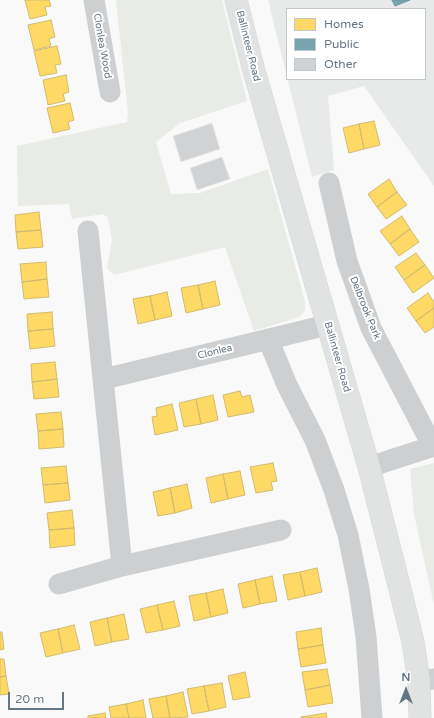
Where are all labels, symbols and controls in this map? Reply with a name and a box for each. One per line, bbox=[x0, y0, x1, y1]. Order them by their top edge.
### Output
legend bbox=[286, 8, 426, 80]
street label: Ballinteer Road bbox=[233, 9, 263, 83]
street label: Clonlea Wood bbox=[90, 12, 114, 80]
text: Homes bbox=[324, 17, 364, 31]
text: Public bbox=[324, 37, 359, 51]
text: Other bbox=[324, 57, 357, 71]
street label: Delbrook Park bbox=[347, 275, 383, 341]
street label: Ballinteer Road bbox=[321, 320, 353, 394]
street label: Clonlea bbox=[196, 342, 234, 362]
north arrow bbox=[386, 670, 426, 710]
text: N bbox=[402, 671, 410, 684]
scale bar bbox=[10, 684, 66, 710]
text: 20 m bbox=[15, 692, 44, 706]

